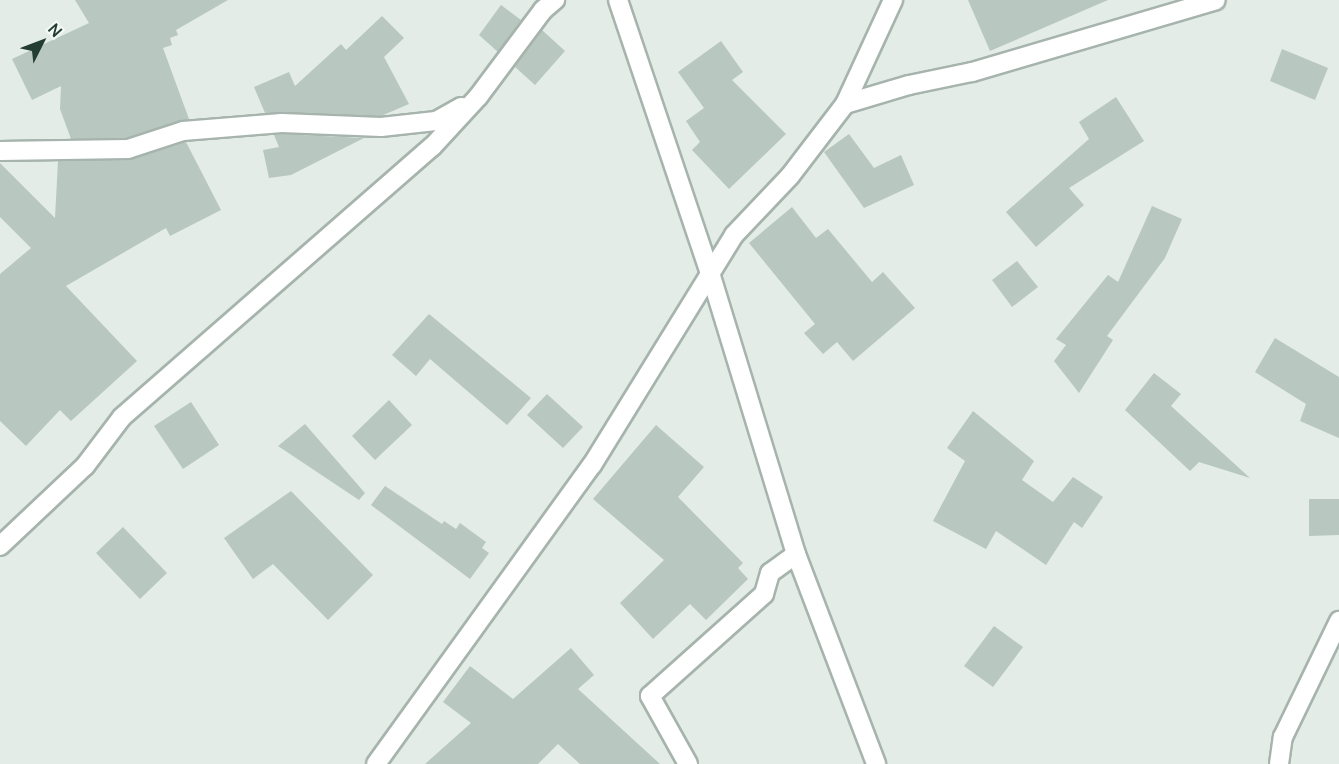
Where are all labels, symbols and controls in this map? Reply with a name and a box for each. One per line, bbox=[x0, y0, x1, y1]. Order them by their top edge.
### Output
north arrow bbox=[12, 12, 72, 72]
text: N bbox=[43, 18, 67, 42]

